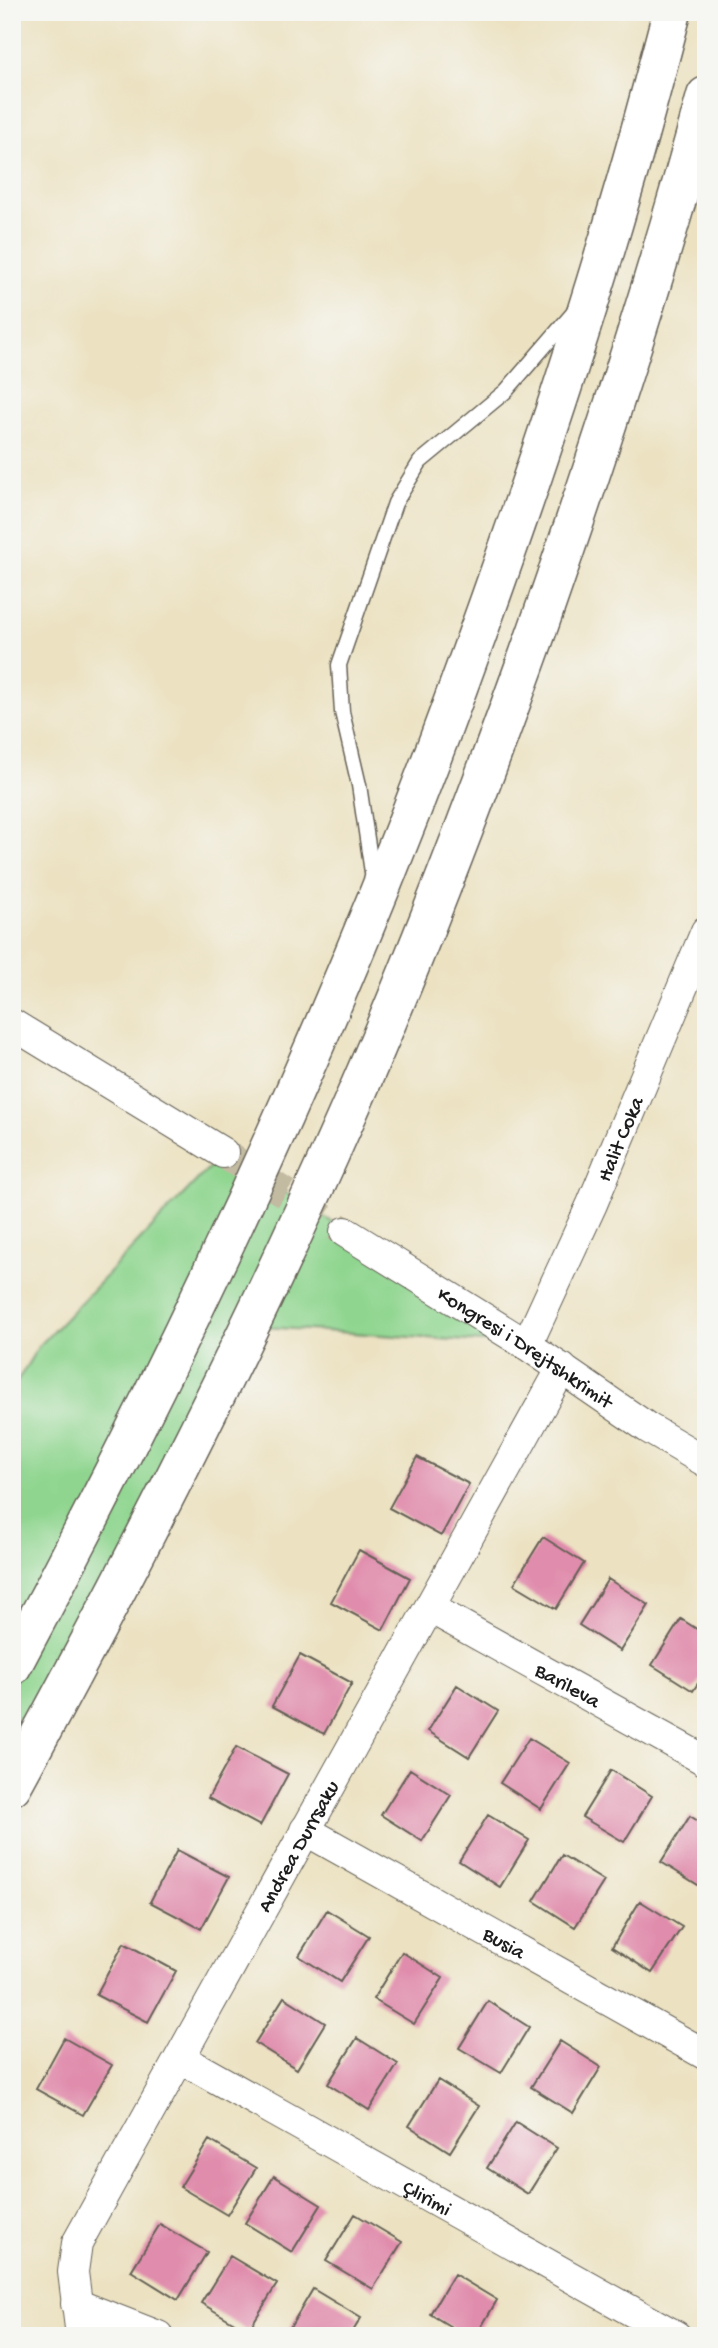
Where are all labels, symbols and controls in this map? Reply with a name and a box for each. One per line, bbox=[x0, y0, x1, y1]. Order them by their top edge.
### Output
street label: Halit Coka bbox=[594, 1093, 652, 1186]
street label: Kongresi i Drejtshkrimit bbox=[431, 1283, 618, 1417]
street label: Barileva bbox=[529, 1659, 605, 1716]
street label: Andrea Durrsaku bbox=[254, 1777, 347, 1918]
street label: Busia bbox=[477, 1923, 530, 1968]
street label: Çlirimi bbox=[397, 2176, 455, 2224]

